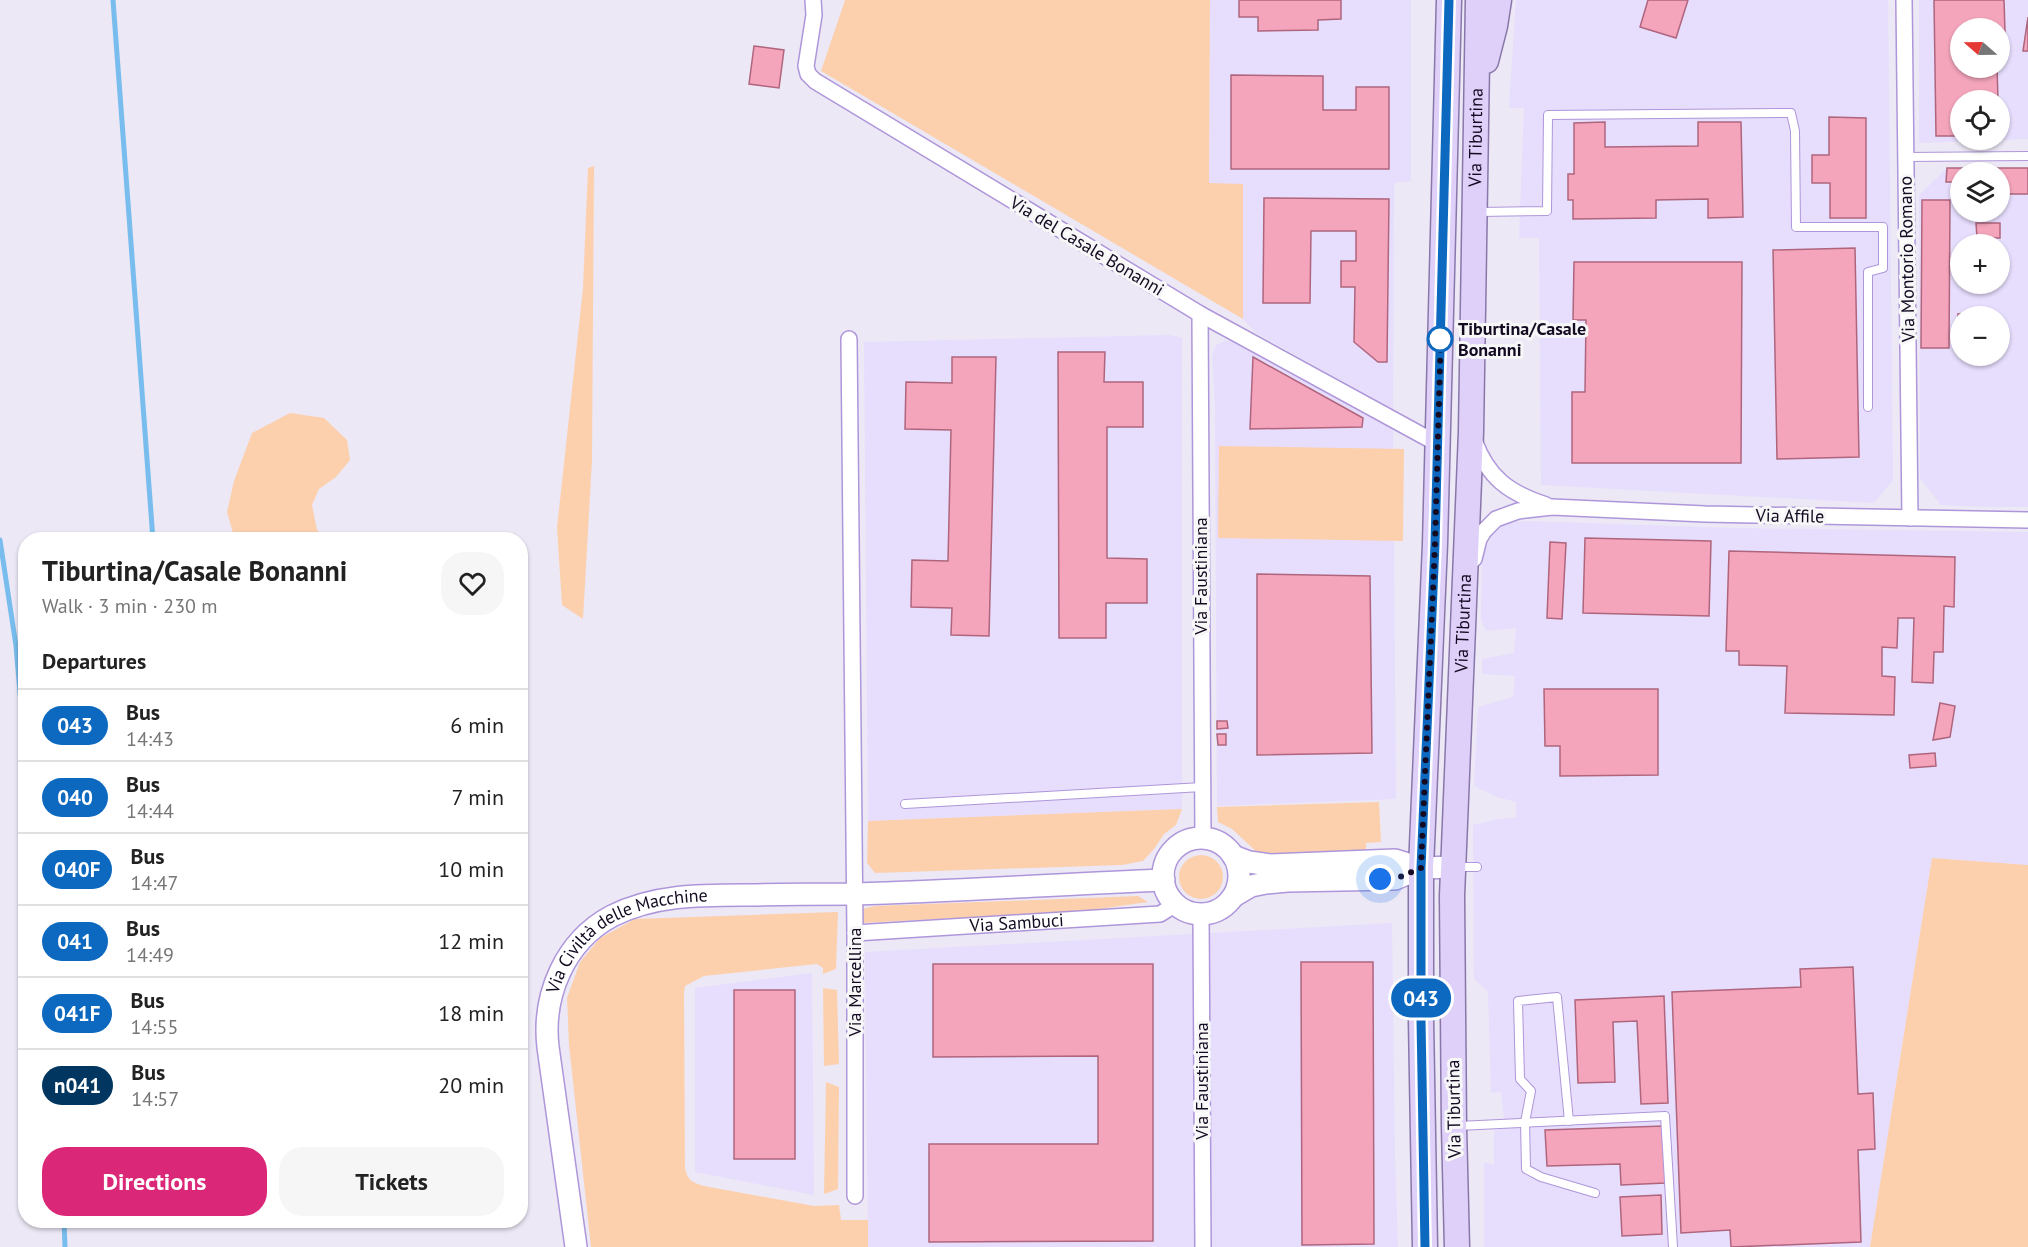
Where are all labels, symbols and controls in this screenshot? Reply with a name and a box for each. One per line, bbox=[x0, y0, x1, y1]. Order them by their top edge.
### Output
north arrow bbox=[1950, 18, 2010, 78]
map controls bbox=[1950, 18, 2010, 366]
street label: Via Tiburtina bbox=[1463, 88, 1488, 188]
button: locate bbox=[1950, 90, 2010, 150]
button: layers bbox=[1950, 162, 2010, 222]
street label: Via Montorio Romano bbox=[1894, 176, 1919, 343]
street label: Via del Casale Bonanni bbox=[1005, 190, 1168, 301]
button: + bbox=[1950, 234, 2010, 294]
button: − bbox=[1950, 306, 2010, 366]
place label: Tiburtina/Casale Bonanni bbox=[1458, 317, 1586, 361]
marker: Tiburtina/Casale Bonanni bbox=[1427, 326, 1453, 352]
street label: Via Affile bbox=[1755, 503, 1825, 528]
street label: Via Faustiniana bbox=[1189, 517, 1212, 636]
text: Tiburtina/Casale Bonanni bbox=[42, 552, 347, 589]
button: heart bbox=[441, 552, 504, 615]
street label: Via Tiburtina bbox=[1449, 573, 1476, 674]
text: Walk · 3 min · 230 m bbox=[42, 593, 218, 619]
text: Departures bbox=[42, 647, 146, 675]
text: Bus bbox=[126, 698, 160, 726]
text: 6 min bbox=[450, 711, 504, 739]
text: 043 bbox=[57, 712, 93, 739]
text: 14:43 bbox=[126, 726, 174, 752]
text: Bus bbox=[126, 770, 160, 798]
text: 7 min bbox=[452, 783, 504, 811]
text: 040 bbox=[57, 784, 93, 811]
text: 14:44 bbox=[126, 798, 174, 824]
text: Bus bbox=[130, 842, 165, 870]
text: 10 min bbox=[438, 855, 504, 883]
text: 040F bbox=[54, 856, 100, 883]
your location bbox=[1365, 864, 1395, 894]
text: 14:47 bbox=[130, 870, 178, 896]
street label: Via Civiltà delle Macchine bbox=[540, 883, 708, 997]
street label: Via Sambuci bbox=[968, 908, 1064, 937]
text: Bus bbox=[126, 914, 160, 942]
text: 12 min bbox=[438, 927, 504, 955]
street label: Via Marcellina bbox=[843, 927, 866, 1038]
text: 041 bbox=[57, 928, 93, 955]
text: 14:49 bbox=[126, 942, 174, 968]
line badge: 043 bbox=[1386, 978, 1456, 1018]
text: 043 bbox=[1403, 985, 1439, 1012]
text: Bus bbox=[130, 986, 165, 1014]
text: 18 min bbox=[438, 999, 504, 1027]
text: 041F bbox=[54, 1000, 100, 1027]
text: 14:55 bbox=[130, 1014, 178, 1040]
street label: Via Faustiniana bbox=[1190, 1022, 1213, 1141]
text: Bus bbox=[131, 1058, 165, 1086]
street label: Via Tiburtina bbox=[1441, 1059, 1466, 1160]
text: 20 min bbox=[438, 1071, 504, 1099]
text: n041 bbox=[54, 1072, 101, 1099]
text: 14:57 bbox=[131, 1086, 179, 1112]
button: Directions bbox=[42, 1147, 267, 1216]
button: Tickets bbox=[279, 1147, 504, 1216]

